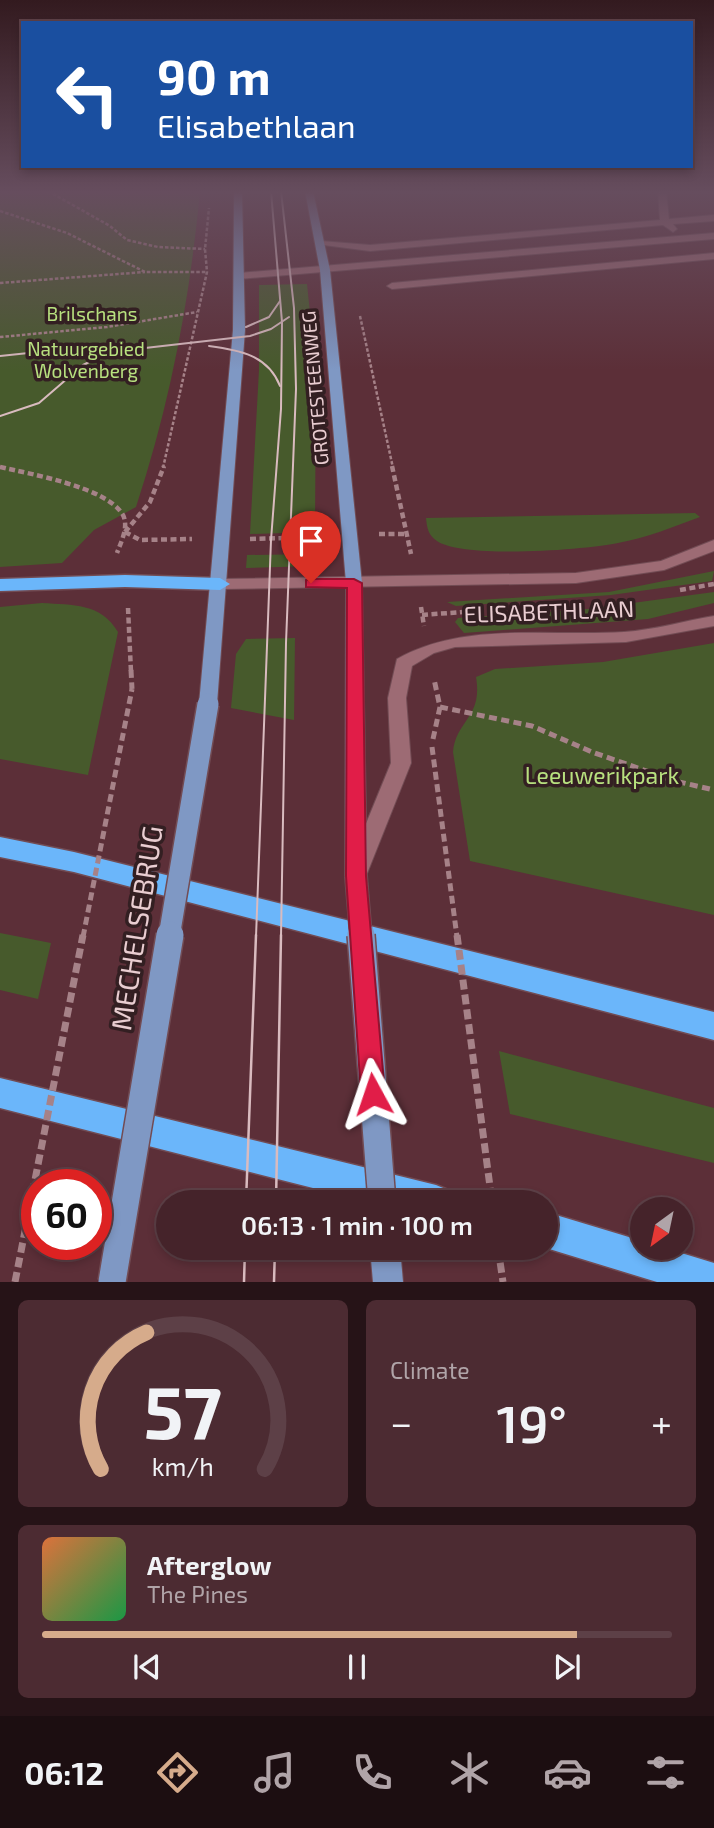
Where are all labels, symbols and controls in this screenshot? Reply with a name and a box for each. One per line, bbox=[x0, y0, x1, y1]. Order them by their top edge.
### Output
text: 90 m bbox=[157, 46, 271, 105]
icon: left bbox=[42, 49, 133, 140]
text: Elisabethlaan bbox=[157, 106, 356, 144]
park label: Brilschans bbox=[47, 302, 137, 325]
street label: GROTESTEENWEG bbox=[296, 310, 333, 466]
park label: Natuurgebied Wolvenberg bbox=[27, 337, 145, 382]
pin bbox=[281, 511, 341, 583]
icon: arrive bbox=[292, 522, 330, 560]
street label: ELISABETHLAAN bbox=[463, 594, 635, 628]
park label: Leeuwerikpark bbox=[525, 761, 679, 789]
street label: MECHELSEBRUG bbox=[103, 823, 169, 1033]
position arrow bbox=[336, 1057, 410, 1131]
speed limit sign: 60 bbox=[21, 1169, 112, 1260]
north arrow bbox=[630, 1197, 693, 1260]
map controls bbox=[630, 1197, 693, 1260]
text: 06:13 · 1 min · 100 m bbox=[241, 1209, 473, 1240]
text: Climate bbox=[390, 1356, 470, 1384]
text: 57 bbox=[144, 1367, 222, 1455]
text: 19° bbox=[496, 1391, 567, 1453]
text: − bbox=[390, 1399, 412, 1445]
text: + bbox=[651, 1399, 672, 1445]
text: km/h bbox=[152, 1451, 214, 1481]
text: Afterglow bbox=[147, 1549, 272, 1580]
text: The Pines bbox=[147, 1580, 248, 1608]
icon: previous bbox=[128, 1648, 166, 1686]
icon: pause bbox=[338, 1648, 376, 1686]
icon: next bbox=[548, 1648, 586, 1686]
icon: directions bbox=[153, 1748, 202, 1797]
icon: music bbox=[250, 1748, 299, 1797]
icon: phone bbox=[348, 1748, 397, 1797]
icon: climate bbox=[445, 1748, 494, 1797]
icon: car bbox=[543, 1748, 592, 1797]
icon: filters bbox=[641, 1748, 690, 1797]
text: 06:12 bbox=[24, 1753, 104, 1791]

